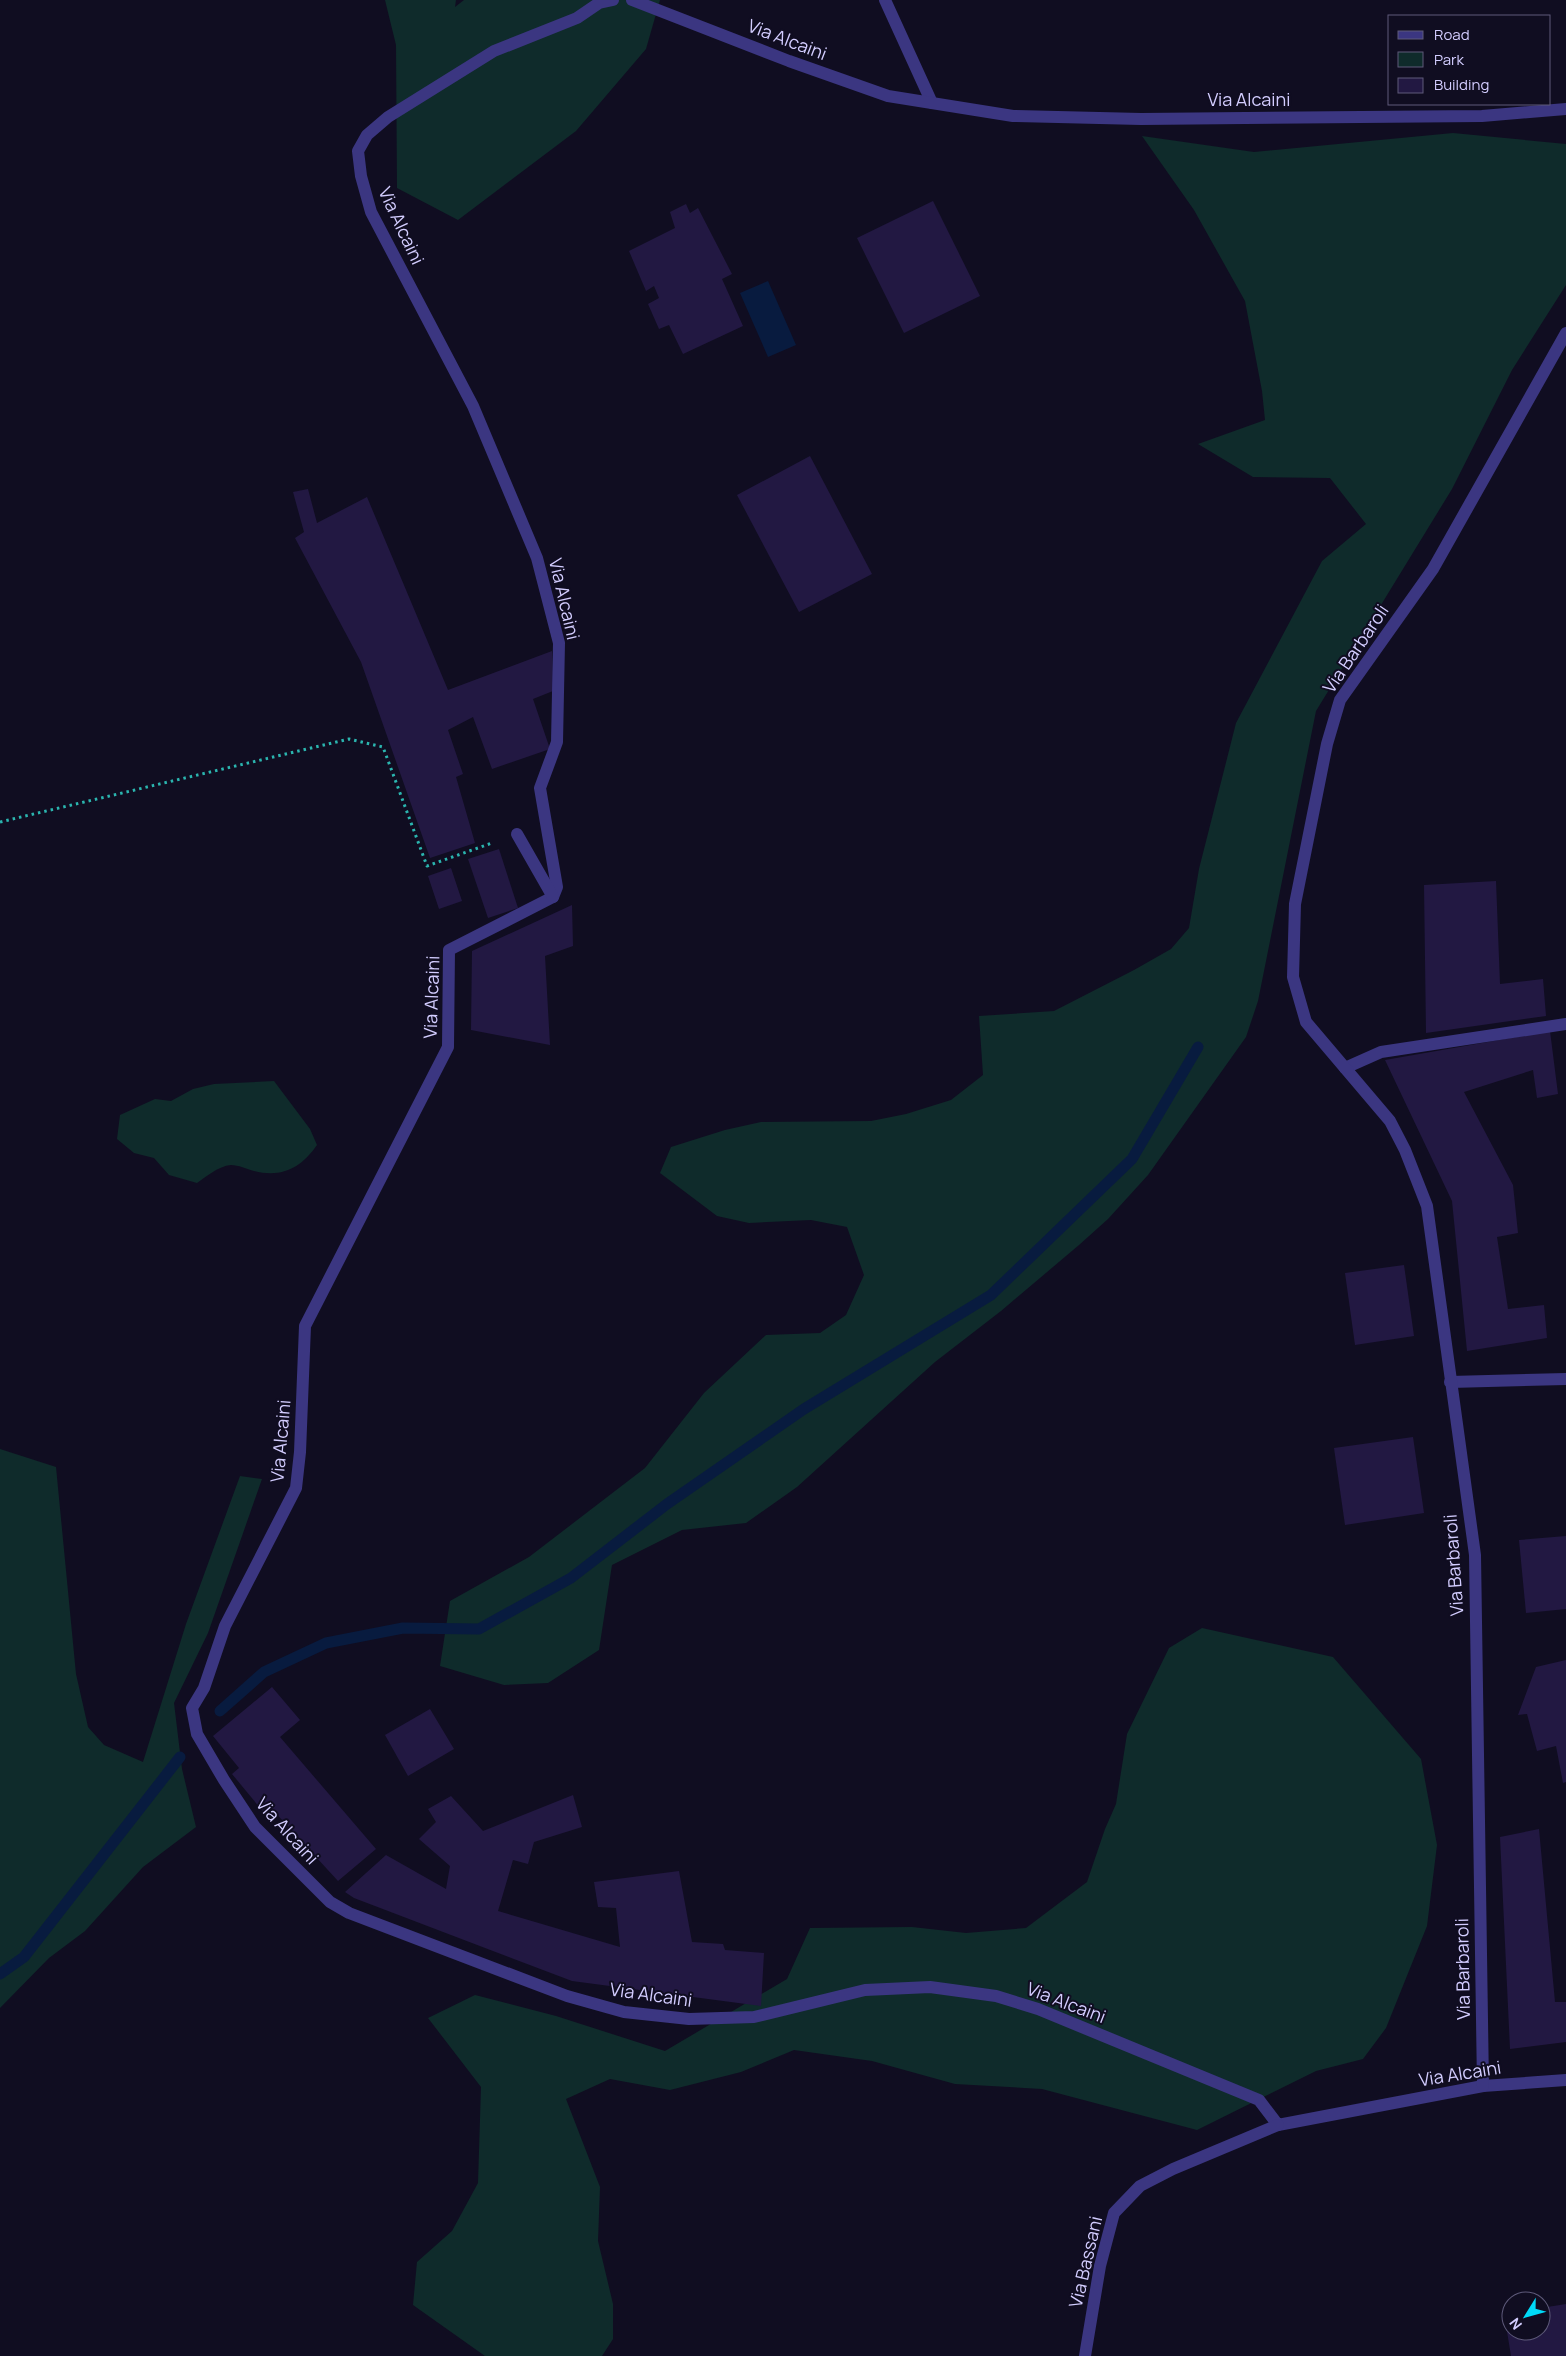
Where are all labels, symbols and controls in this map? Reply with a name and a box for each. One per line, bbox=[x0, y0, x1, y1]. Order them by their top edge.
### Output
street label: Via Alcaini bbox=[744, 13, 830, 65]
legend bbox=[1388, 15, 1551, 105]
text: Road bbox=[1434, 24, 1470, 45]
text: Park bbox=[1434, 49, 1464, 70]
text: Building bbox=[1434, 74, 1489, 95]
street label: Via Alcaini bbox=[1208, 87, 1290, 111]
street label: Via Alcaini bbox=[374, 183, 430, 268]
street label: Via Alcaini bbox=[544, 556, 586, 642]
street label: Via Barbaroli bbox=[1317, 600, 1394, 697]
street label: Via Alcaini bbox=[418, 955, 444, 1039]
street label: Via Alcaini bbox=[264, 1399, 296, 1483]
street label: Via Barbaroli bbox=[1437, 1513, 1469, 1617]
street label: Via Alcaini bbox=[251, 1791, 324, 1869]
street label: Via Barbaroli bbox=[1449, 1918, 1475, 2020]
street label: Via Alcaini bbox=[608, 1976, 694, 2012]
street label: Via Alcaini bbox=[1023, 1976, 1109, 2028]
street label: Via Alcaini bbox=[1417, 2055, 1503, 2091]
street label: Via Bassani bbox=[1063, 2214, 1107, 2310]
north arrow bbox=[1501, 2291, 1551, 2341]
text: N bbox=[1505, 2314, 1526, 2334]

